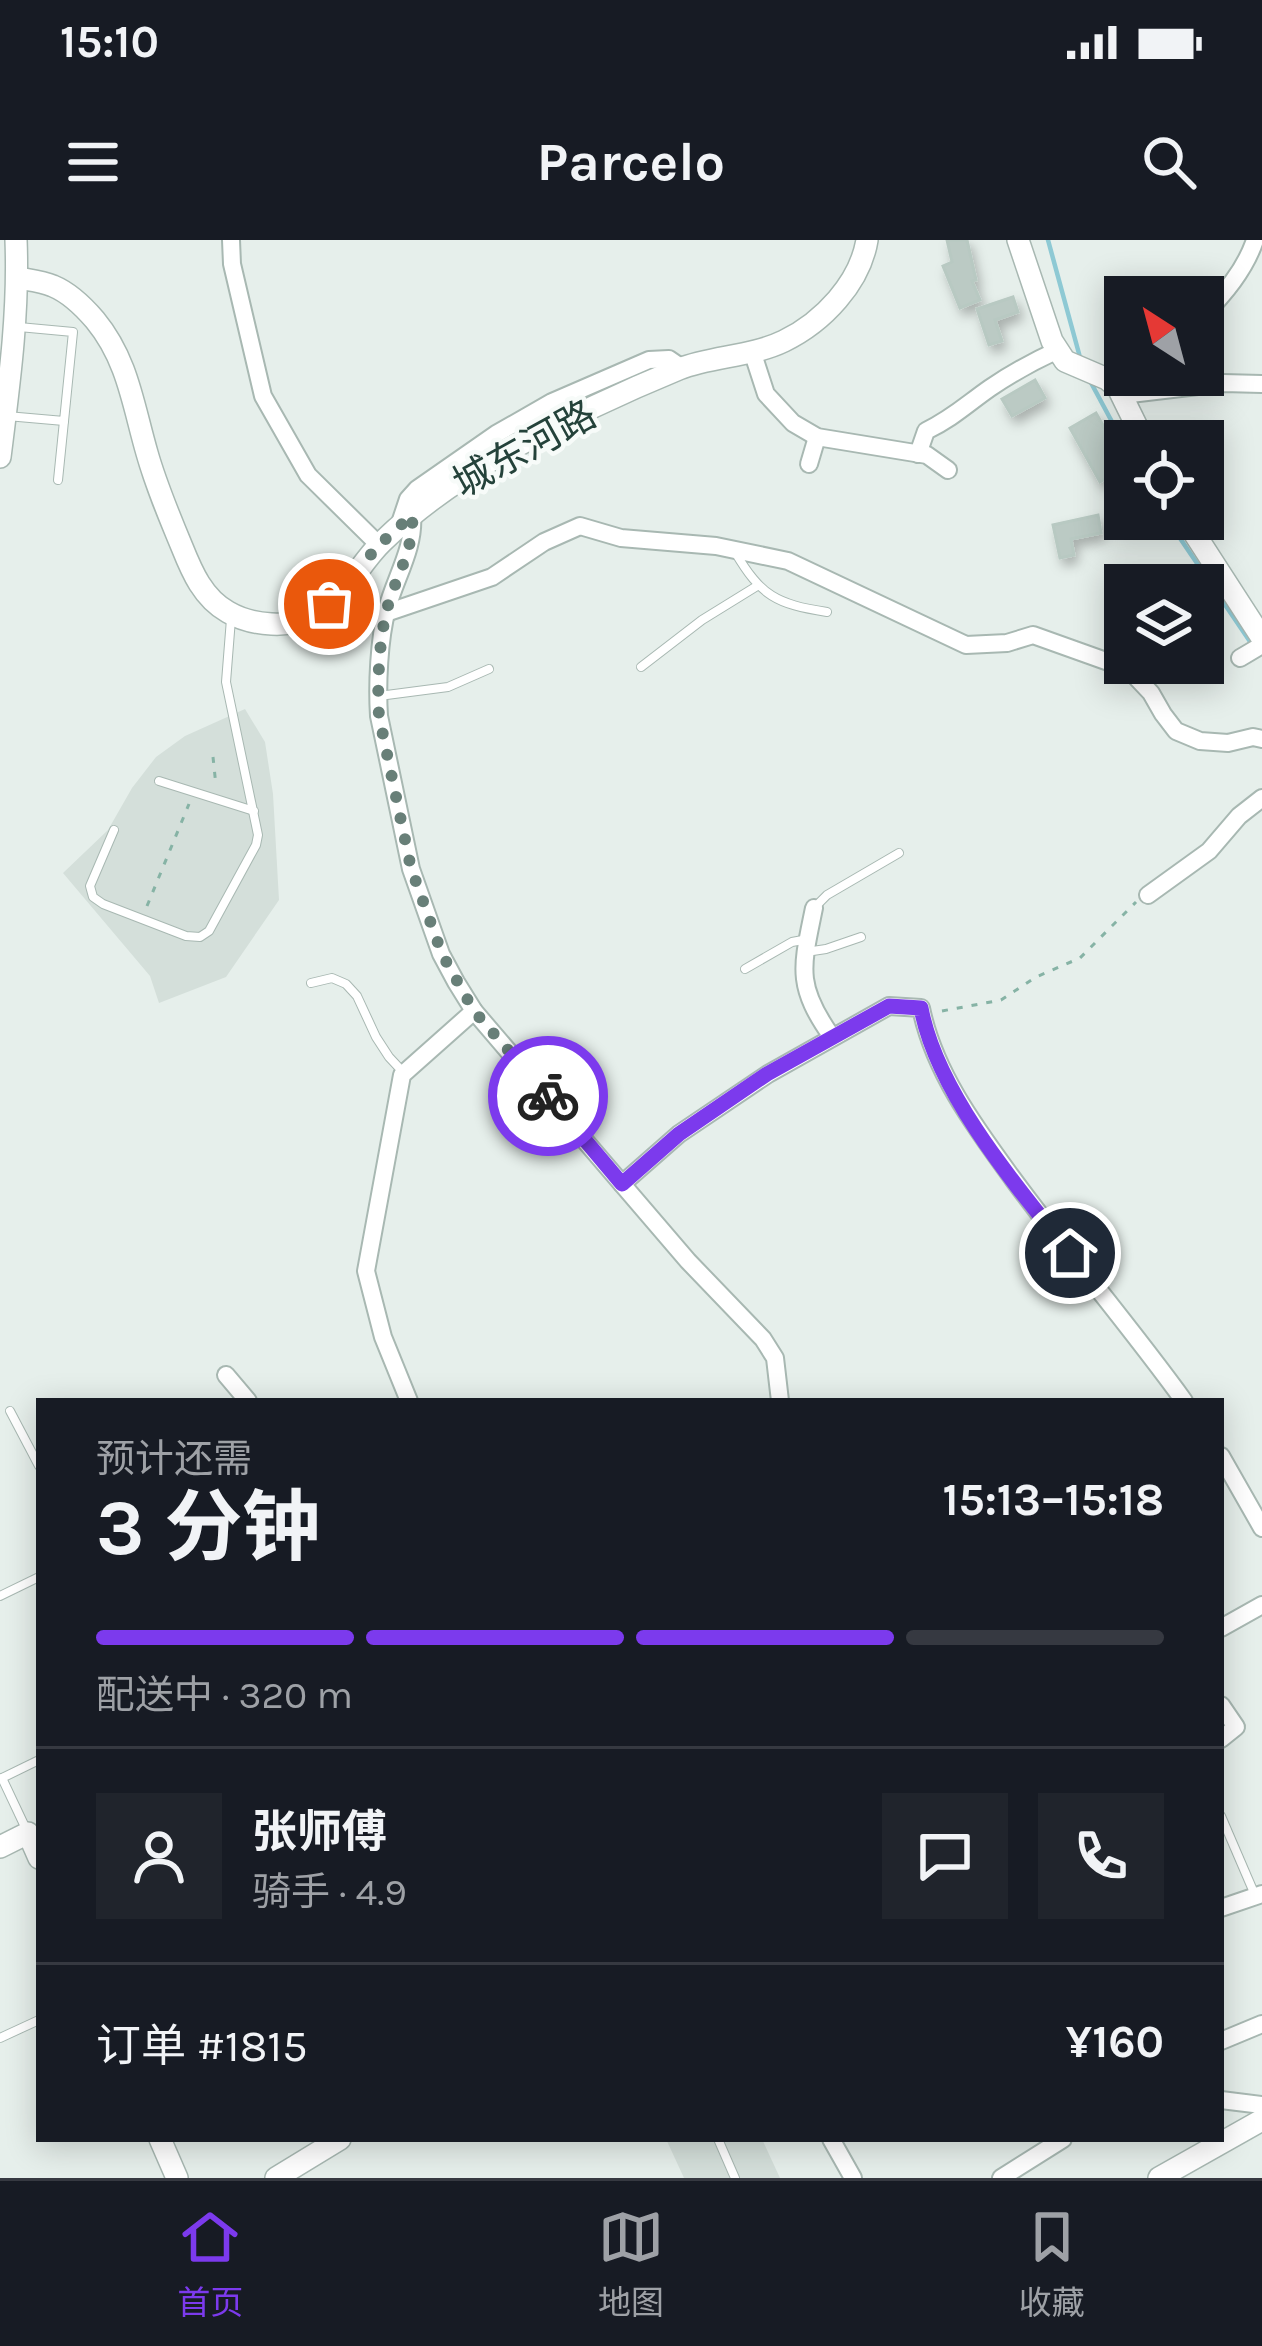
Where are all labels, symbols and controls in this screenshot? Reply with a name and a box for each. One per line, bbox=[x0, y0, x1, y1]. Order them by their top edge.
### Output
text: 15:10 bbox=[60, 16, 159, 68]
icon: menu bbox=[60, 129, 126, 195]
icon: search bbox=[1136, 129, 1202, 195]
text: Parcelo bbox=[537, 130, 725, 194]
north arrow bbox=[1104, 276, 1224, 396]
map controls bbox=[1104, 276, 1224, 684]
street label: 城东河路 bbox=[445, 391, 604, 507]
button: locate bbox=[1104, 420, 1224, 540]
pin bbox=[278, 553, 380, 655]
button: layers bbox=[1104, 564, 1224, 684]
icon: bag bbox=[296, 571, 362, 637]
courier bbox=[488, 1036, 608, 1156]
icon: bike bbox=[515, 1063, 581, 1129]
pin bbox=[1019, 1202, 1121, 1304]
icon: home bbox=[1037, 1220, 1103, 1286]
text: 预计还需 bbox=[96, 1436, 252, 1482]
text: 15:13–15:18 bbox=[942, 1474, 1164, 1526]
text: 3 分钟 bbox=[96, 1482, 320, 1574]
text: 配送中 · 320 m bbox=[96, 1672, 353, 1718]
button: person bbox=[96, 1793, 222, 1919]
button: chat bbox=[882, 1793, 1008, 1919]
button: phone bbox=[1038, 1793, 1164, 1919]
text: 张师傅 bbox=[252, 1806, 387, 1858]
text: 骑手 · 4.9 bbox=[252, 1869, 407, 1915]
text: ¥160 bbox=[1066, 2016, 1164, 2068]
text: 订单 #1815 bbox=[96, 2020, 308, 2072]
tab: 首页 bbox=[177, 2204, 243, 2324]
tab: 地图 bbox=[598, 2204, 664, 2324]
tab: 收藏 bbox=[1019, 2204, 1085, 2324]

